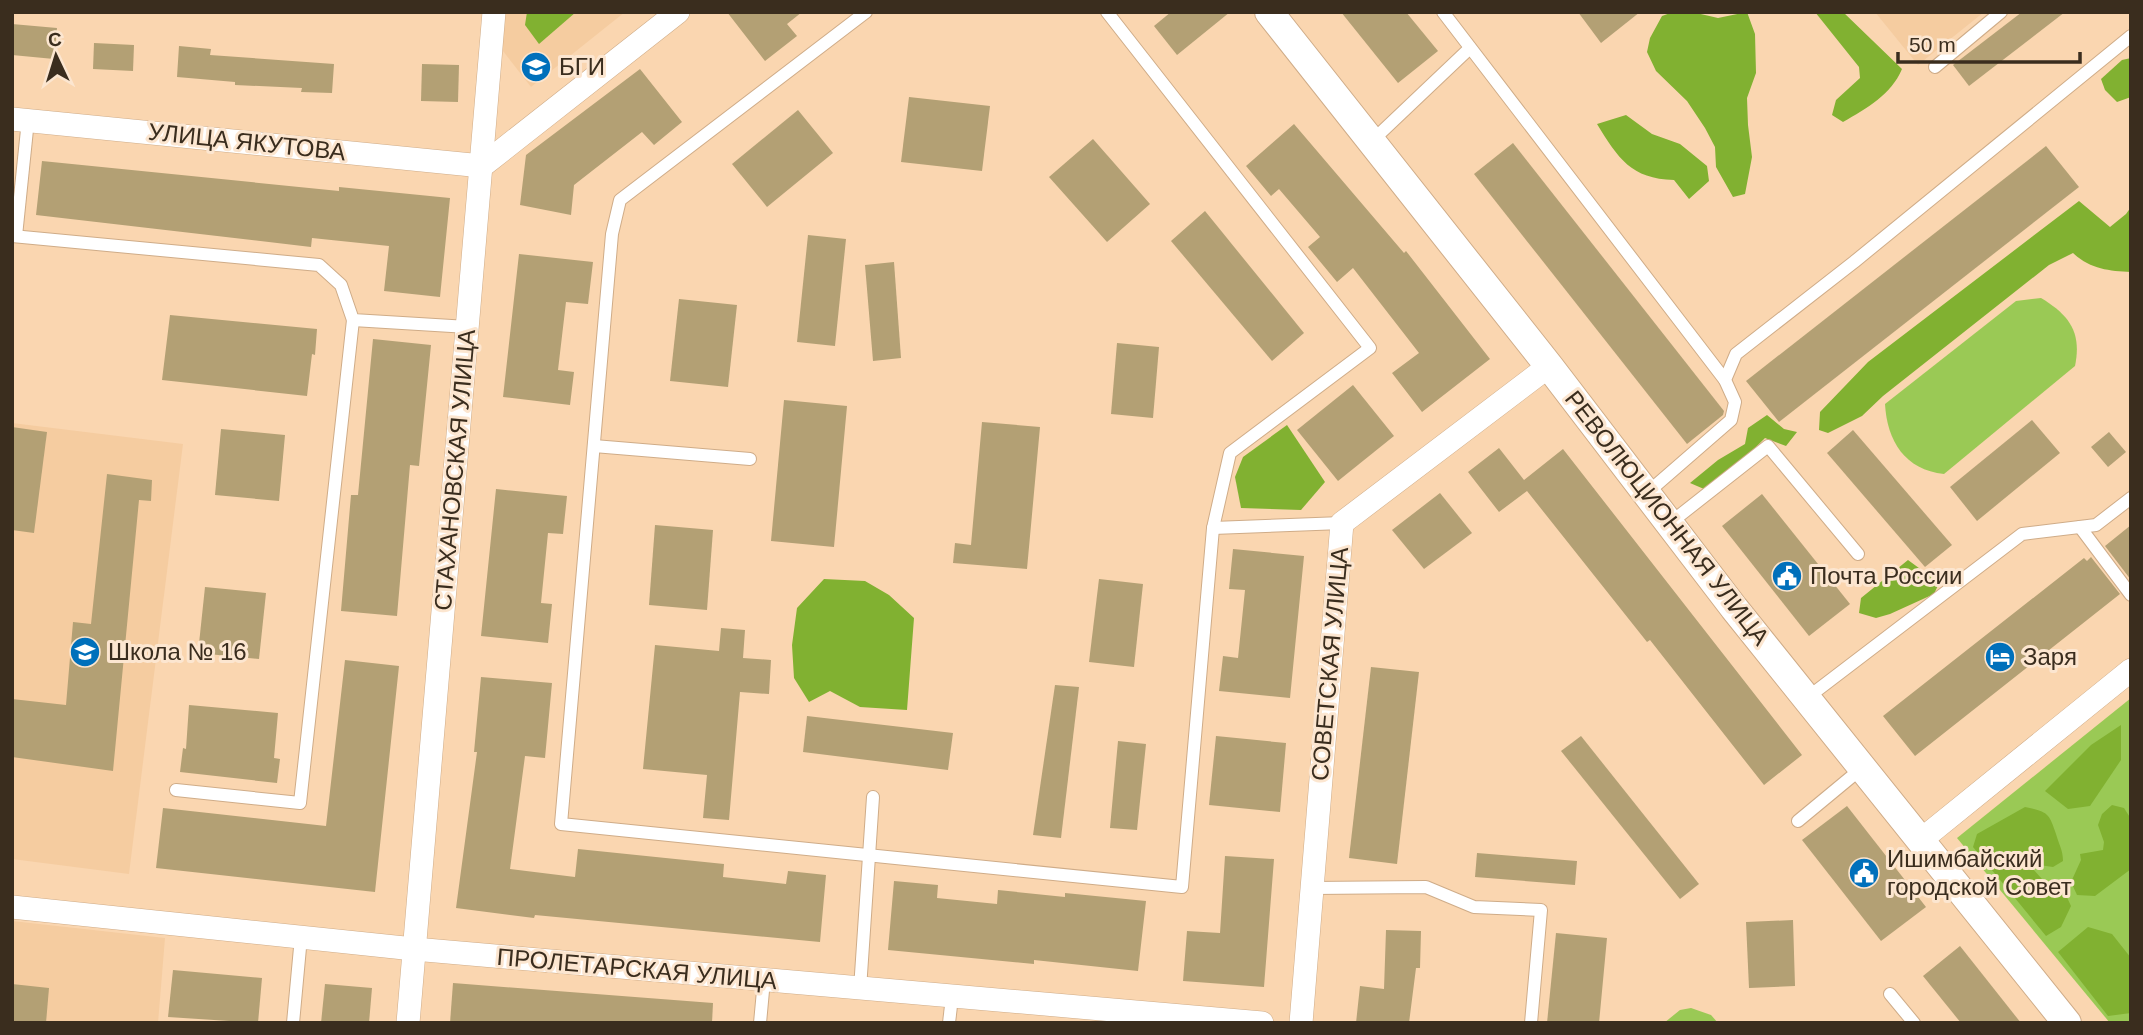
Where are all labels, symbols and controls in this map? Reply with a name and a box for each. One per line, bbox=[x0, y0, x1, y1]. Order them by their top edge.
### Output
north arrow bbox=[21, 21, 91, 91]
scale bar bbox=[1898, 21, 2080, 65]
text: С bbox=[47, 29, 63, 50]
text: 50 m bbox=[1909, 33, 1956, 56]
school or university icon: БГИ bbox=[519, 50, 553, 84]
place label: БГИ bbox=[559, 53, 605, 80]
street label: УЛИЦА ЯКУТОВА bbox=[147, 118, 347, 165]
street label: СТАХАНОВСКАЯ УЛИЦА bbox=[429, 328, 480, 612]
street label: РЕВОЛЮЦИОННАЯ УЛИЦА bbox=[1560, 385, 1775, 650]
street label: СОВЕТСКАЯ УЛИЦА bbox=[1306, 546, 1353, 782]
public building icon: Почта России bbox=[1770, 559, 1804, 593]
place label: Почта России bbox=[1810, 562, 1962, 589]
school or university icon: Школа № 16 bbox=[68, 635, 102, 669]
place label: Школа № 16 bbox=[108, 638, 247, 665]
hotel icon: Заря bbox=[1983, 640, 2017, 674]
place label: Заря bbox=[2023, 643, 2077, 670]
place label: Ишимбайский городской Совет bbox=[1887, 845, 2072, 900]
public building icon: Ишимбайский городской Совет bbox=[1847, 856, 1881, 890]
street label: ПРОЛЕТАРСКАЯ УЛИЦА bbox=[496, 943, 778, 994]

